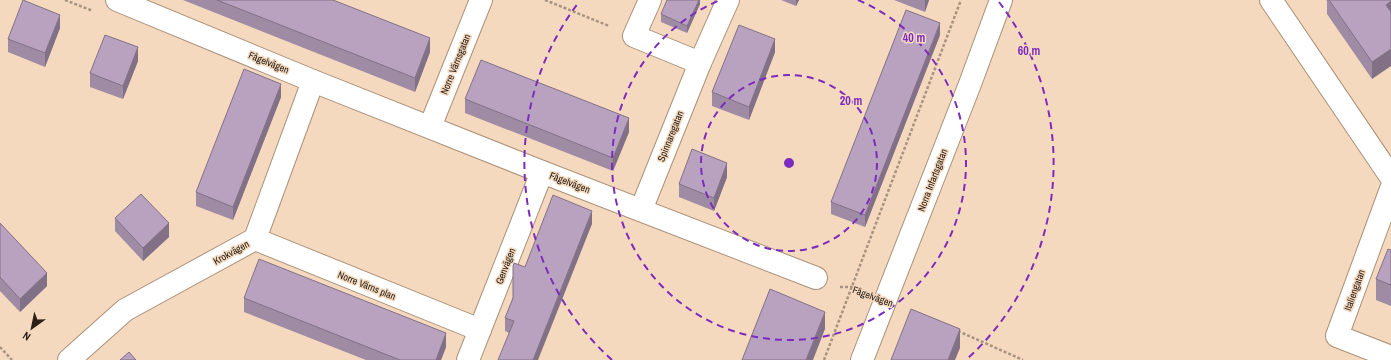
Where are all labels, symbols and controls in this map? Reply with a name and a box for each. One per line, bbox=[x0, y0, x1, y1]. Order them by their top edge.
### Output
text: 40 m bbox=[903, 30, 925, 46]
street label: Norre Värnsgatan bbox=[437, 32, 474, 96]
text: 60 m bbox=[1018, 43, 1040, 59]
street label: Fågelvägen bbox=[247, 48, 291, 76]
text: 20 m bbox=[840, 93, 862, 109]
street label: Spinnaregatan bbox=[654, 109, 687, 164]
street label: Norra Infartsgatan bbox=[915, 147, 950, 213]
centre of rings bbox=[782, 156, 796, 170]
street label: Fågelvägen bbox=[548, 169, 592, 196]
street label: Krokvägen bbox=[211, 237, 252, 268]
street label: Genvägen bbox=[493, 246, 518, 286]
street label: Norre Värns plan bbox=[336, 268, 398, 303]
street label: Italiengatan bbox=[1341, 268, 1368, 313]
street label: Fågelvägen bbox=[851, 283, 895, 310]
north arrow bbox=[12, 308, 52, 348]
text: N bbox=[20, 329, 33, 344]

